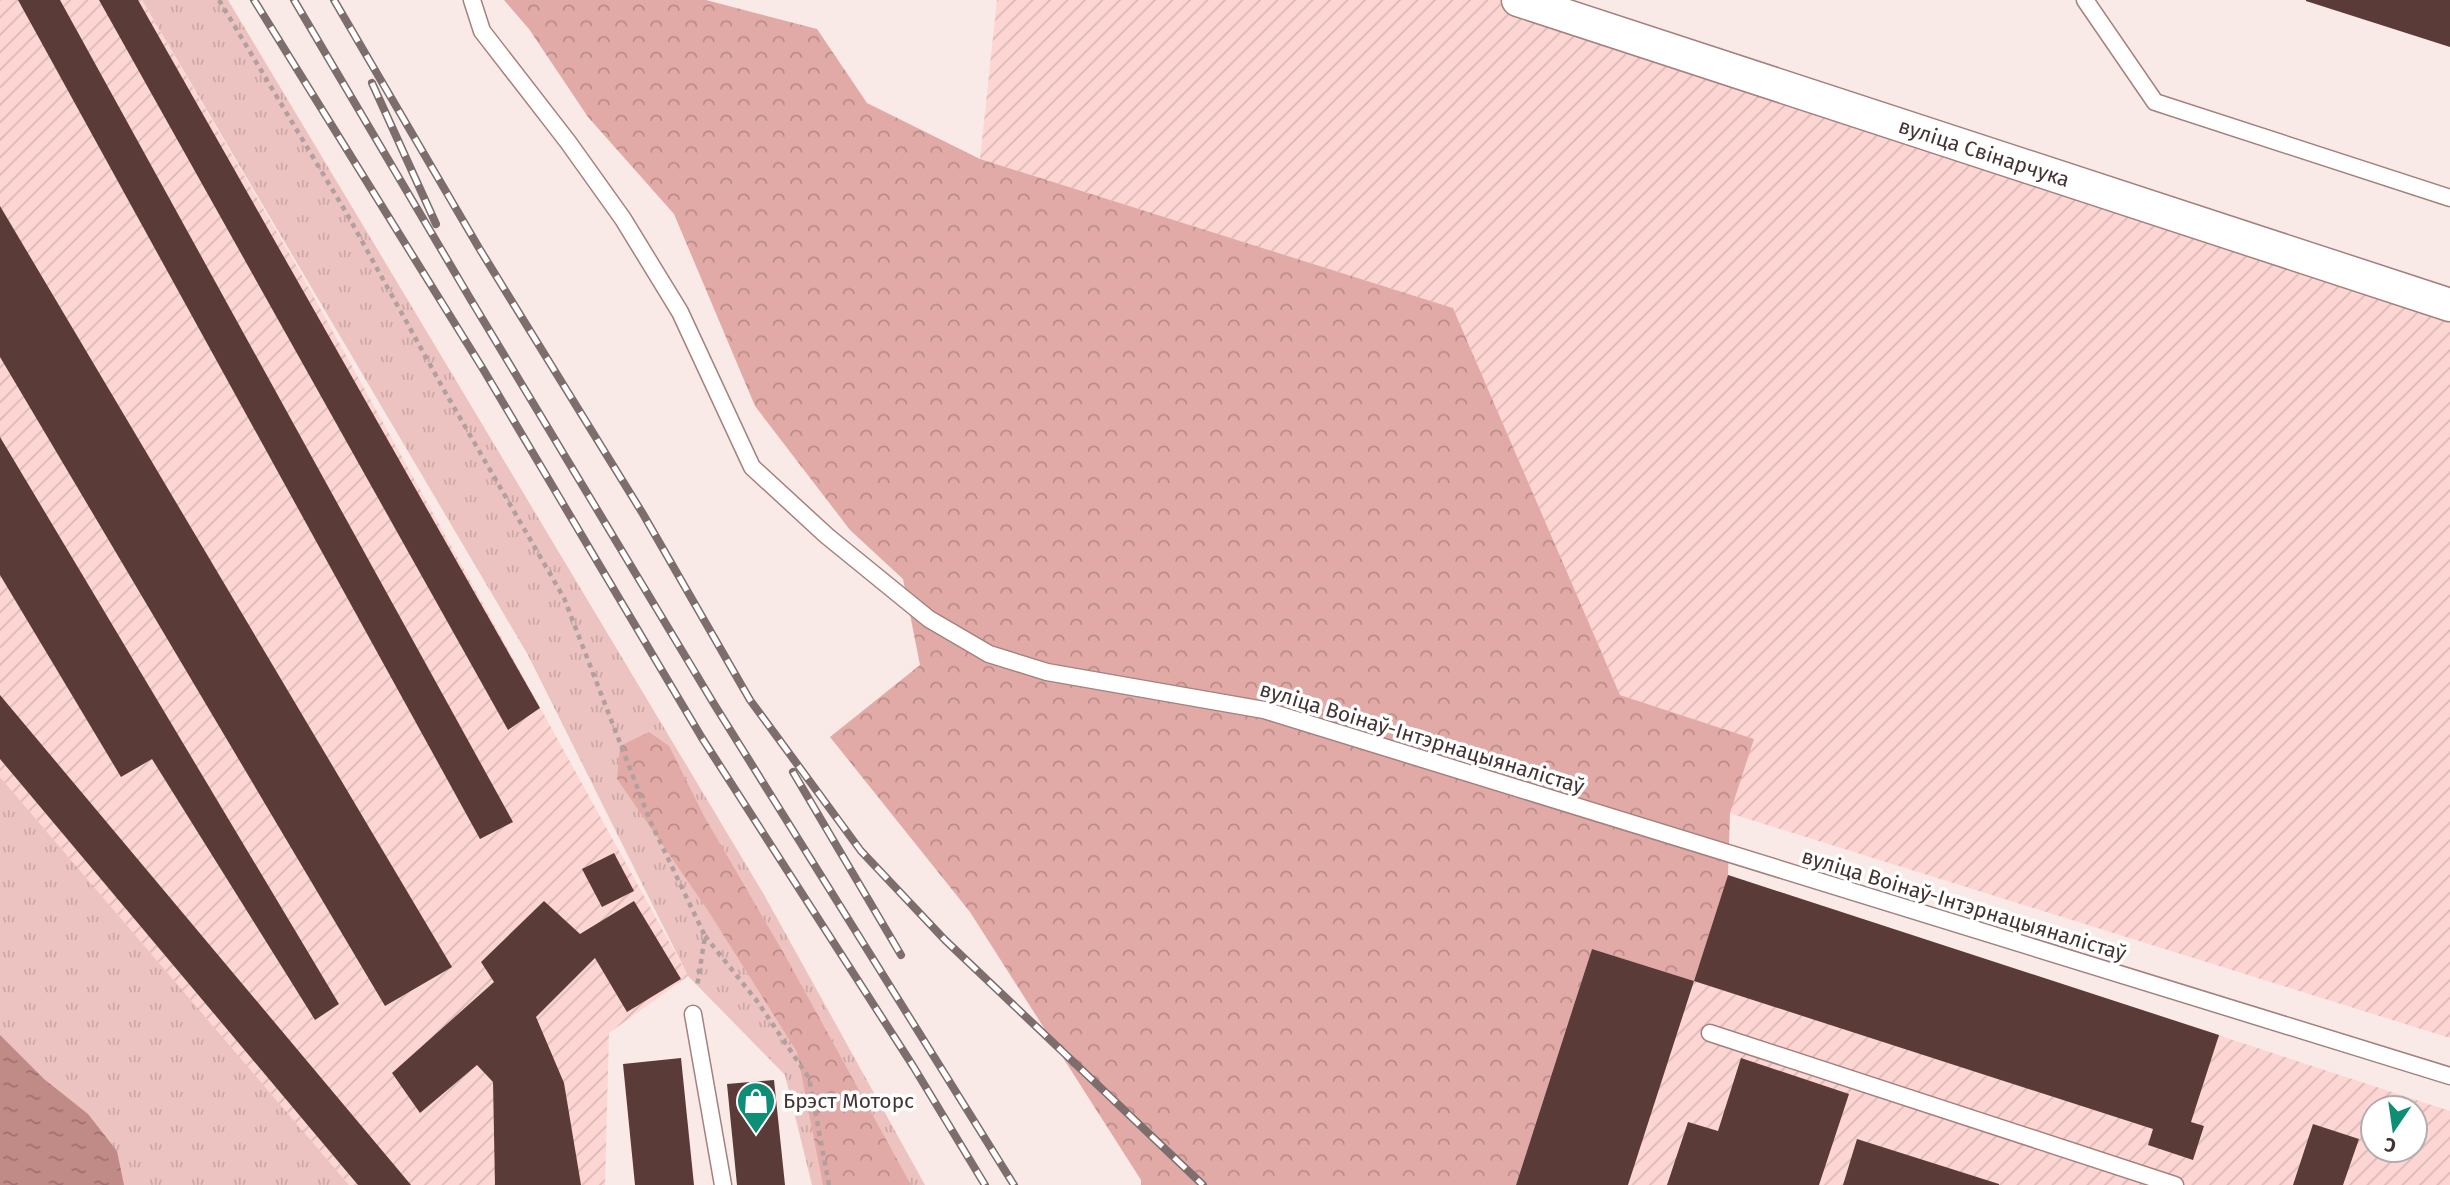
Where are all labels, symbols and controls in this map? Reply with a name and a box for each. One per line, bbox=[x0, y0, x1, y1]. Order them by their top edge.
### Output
street label: вуліца Свінарчука bbox=[1895, 113, 2073, 193]
street label: вуліца Воінаў-Інтэрнацыяналістаў bbox=[1257, 676, 1588, 800]
street label: вуліца Воінаў-Інтэрнацыяналістаў bbox=[1799, 843, 2130, 967]
shop icon: Брэст Моторс bbox=[735, 1080, 777, 1135]
place label: Брэст Моторс bbox=[783, 1088, 914, 1114]
north arrow bbox=[2359, 1094, 2429, 1164]
text: С bbox=[2382, 1133, 2398, 1158]

